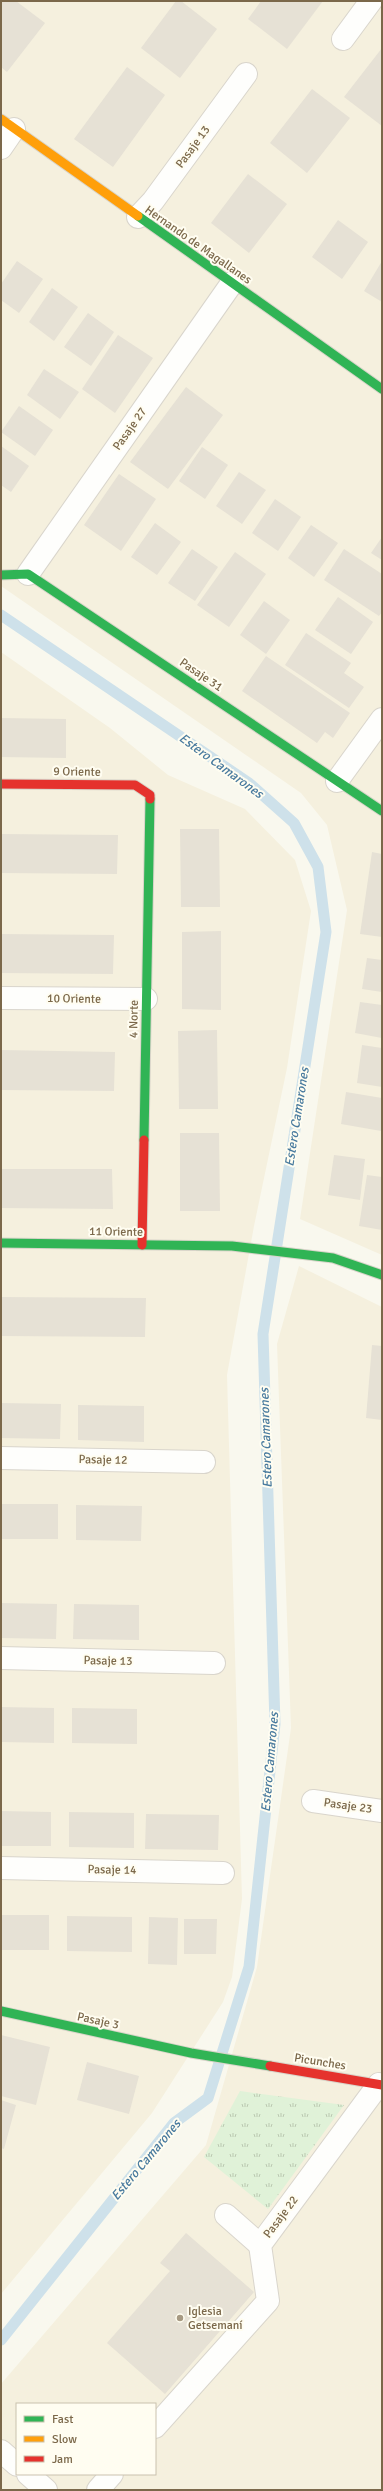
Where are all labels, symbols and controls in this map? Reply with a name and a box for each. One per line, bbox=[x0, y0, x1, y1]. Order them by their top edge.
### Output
street label: Pasaje 13 bbox=[173, 123, 213, 171]
street label: Hernando de Magallanes bbox=[142, 202, 254, 288]
street label: Pasaje 27 bbox=[110, 405, 150, 453]
street label: Pasaje 31 bbox=[177, 655, 225, 695]
water label: Estero Camarones bbox=[176, 730, 267, 803]
street label: 9 Oriente bbox=[53, 764, 101, 780]
street label: 10 Oriente bbox=[47, 991, 101, 1007]
street label: 4 Norte bbox=[126, 1000, 142, 1038]
water label: Estero Camarones bbox=[281, 1065, 313, 1168]
street label: 11 Oriente bbox=[89, 1224, 143, 1240]
water label: Estero Camarones bbox=[256, 1386, 276, 1488]
street label: Pasaje 12 bbox=[78, 1452, 128, 1468]
street label: Pasaje 13 bbox=[83, 1653, 133, 1669]
water label: Estero Camarones bbox=[258, 1710, 282, 1813]
street label: Pasaje 23 bbox=[323, 1795, 373, 1817]
street label: Pasaje 14 bbox=[87, 1862, 137, 1878]
street label: Pasaje 3 bbox=[76, 2009, 120, 2033]
street label: Picunches bbox=[293, 2051, 347, 2073]
water label: Estero Camarones bbox=[108, 2116, 185, 2203]
street label: Pasaje 22 bbox=[260, 2193, 302, 2241]
place label: Iglesia Getsemaní bbox=[188, 2304, 243, 2333]
marker: Iglesia Getsemaní bbox=[175, 2313, 185, 2323]
legend bbox=[16, 2403, 156, 2475]
text: Fast bbox=[52, 2412, 73, 2427]
text: Slow bbox=[52, 2432, 77, 2447]
text: Jam bbox=[52, 2452, 73, 2467]

